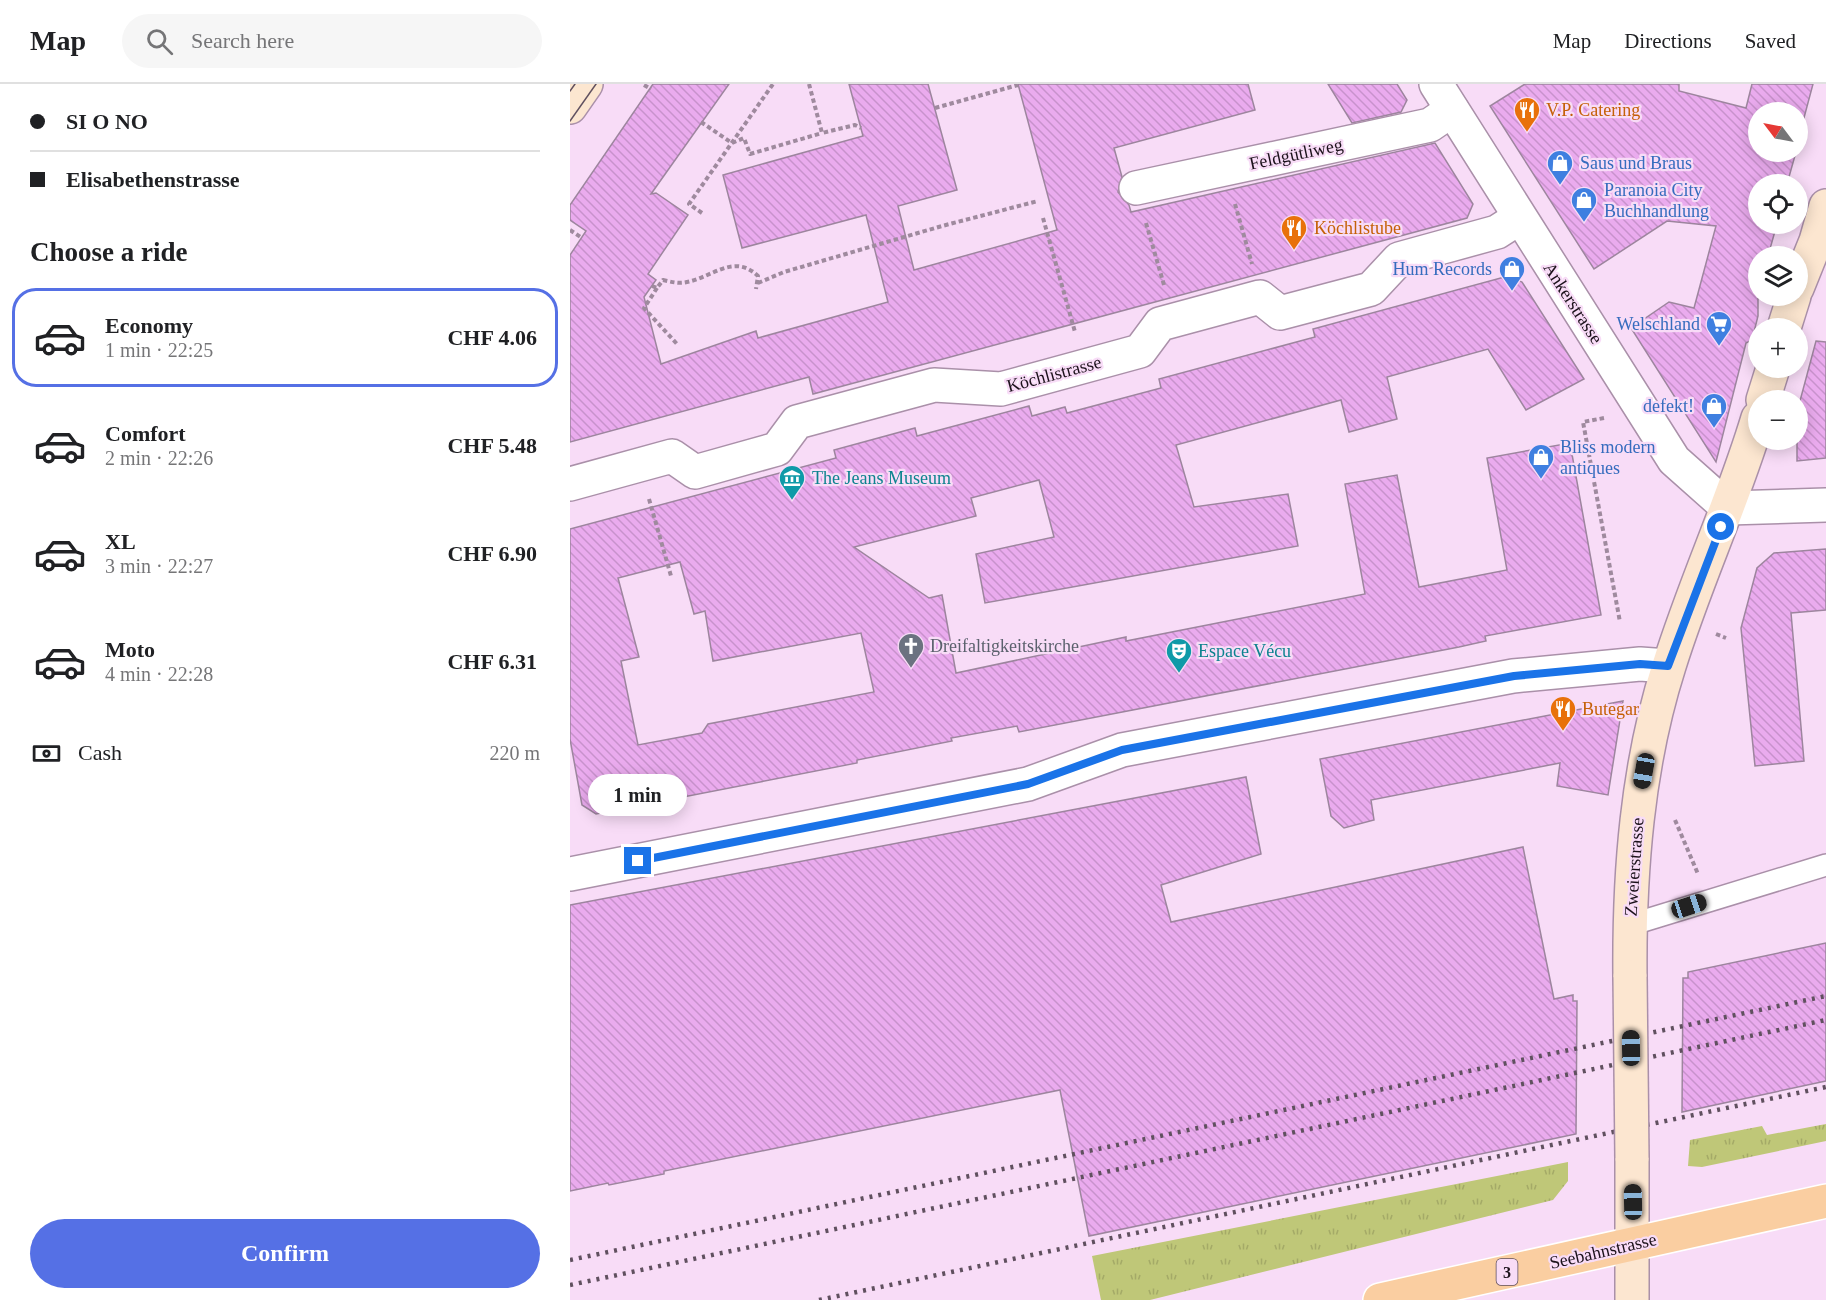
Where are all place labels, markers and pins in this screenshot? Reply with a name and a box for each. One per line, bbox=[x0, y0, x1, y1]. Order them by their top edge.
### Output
restaurant icon: V.P. Catering bbox=[1512, 95, 1542, 133]
place label: V.P. Catering bbox=[1546, 100, 1640, 120]
shop icon: Saus und Braus bbox=[1545, 148, 1575, 186]
place label: Saus und Braus bbox=[1580, 153, 1692, 173]
place label: Paranoia City Buchhandlung bbox=[1604, 180, 1709, 221]
shop icon: Paranoia City Buchhandlung bbox=[1569, 185, 1599, 223]
restaurant icon: Köchlistube bbox=[1279, 213, 1309, 251]
place label: Köchlistube bbox=[1314, 218, 1401, 238]
shop icon: Hum Records bbox=[1497, 254, 1527, 292]
place label: Hum Records bbox=[1393, 259, 1492, 279]
supermarket icon: Welschland bbox=[1704, 309, 1734, 347]
place label: Welschland bbox=[1616, 314, 1700, 334]
shop icon: defekt! bbox=[1699, 391, 1729, 429]
place label: defekt! bbox=[1643, 396, 1694, 416]
place label: Bliss modern antiques bbox=[1560, 437, 1656, 478]
shop icon: Bliss modern antiques bbox=[1526, 442, 1556, 480]
museum icon: The Jeans Museum bbox=[777, 463, 807, 501]
place label: The Jeans Museum bbox=[812, 468, 951, 488]
church icon: Dreifaltigkeitskirche bbox=[896, 631, 926, 669]
place label: Dreifaltigkeitskirche bbox=[930, 636, 1079, 656]
theatre icon: Espace Vécu bbox=[1164, 636, 1194, 674]
place label: Espace Vécu bbox=[1198, 641, 1291, 661]
restaurant icon: Butegar bbox=[1548, 694, 1578, 732]
place label: Butegar bbox=[1582, 699, 1639, 719]

